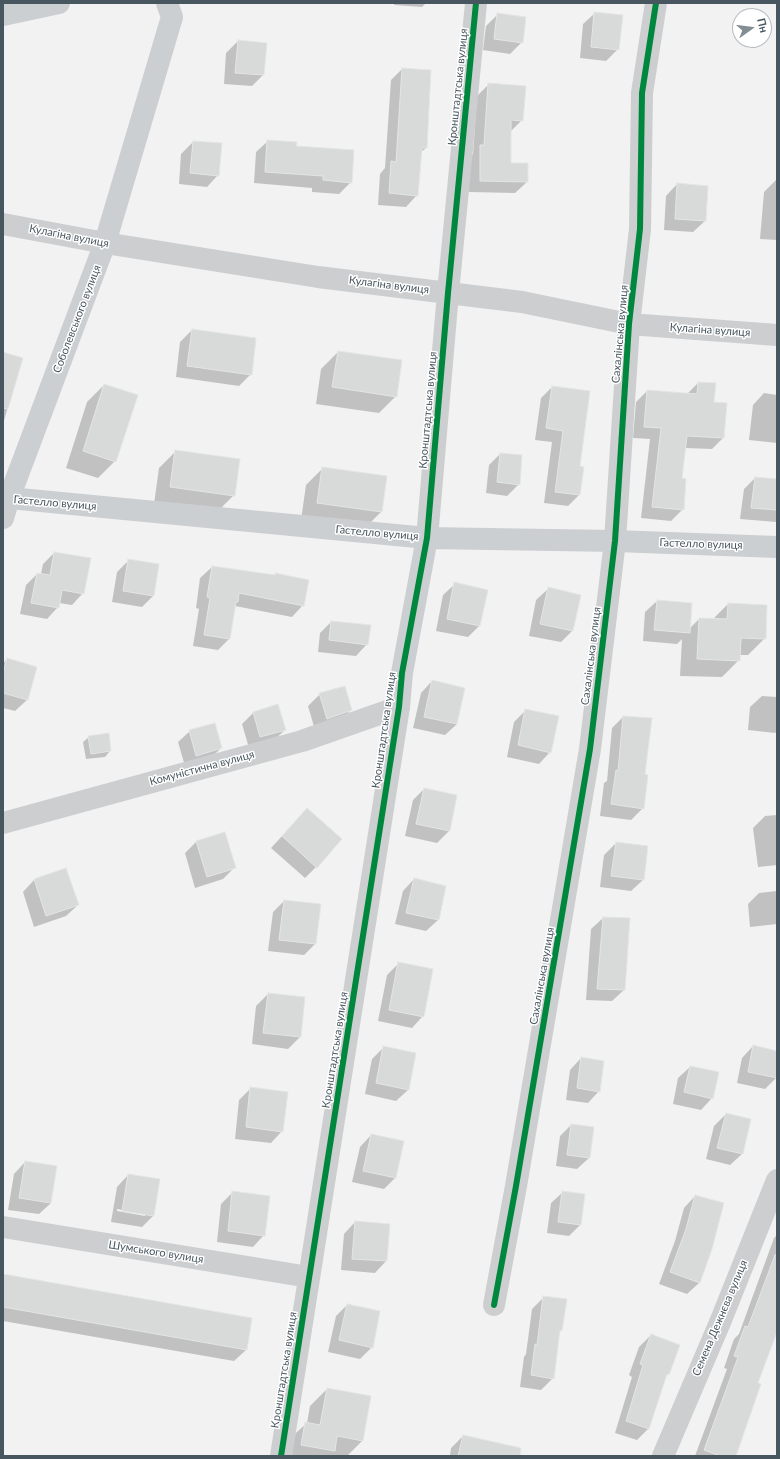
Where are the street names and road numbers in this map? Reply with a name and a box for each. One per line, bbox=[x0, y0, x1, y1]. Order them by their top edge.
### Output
street label: Кронштадтська вулиця bbox=[445, 28, 471, 146]
street label: Кулагіна вулиця bbox=[28, 222, 110, 250]
street label: Соболевського вулиця bbox=[50, 263, 104, 375]
street label: Кулагіна вулиця bbox=[348, 274, 430, 296]
street label: Сахалінська вулиця bbox=[609, 284, 631, 384]
street label: Кулагіна вулиця bbox=[669, 321, 751, 339]
street label: Кронштадтська вулиця bbox=[416, 351, 440, 469]
street label: Гастелло вулиця bbox=[13, 493, 97, 513]
street label: Гастелло вулиця bbox=[335, 523, 419, 543]
street label: Гастелло вулиця bbox=[659, 536, 743, 552]
street label: Сахалінська вулиця bbox=[578, 606, 604, 706]
street label: Кронштадтська вулиця bbox=[369, 671, 399, 789]
street label: Комуністична вулиця bbox=[148, 748, 256, 788]
street label: Сахалінська вулиця bbox=[527, 926, 557, 1026]
street label: Кронштадтська вулиця bbox=[319, 991, 351, 1109]
street label: Шумського вулиця bbox=[108, 1238, 204, 1266]
street label: Семена Дежнєва вулиця bbox=[690, 1258, 750, 1378]
street label: Кронштадтська вулиця bbox=[268, 1311, 300, 1429]

